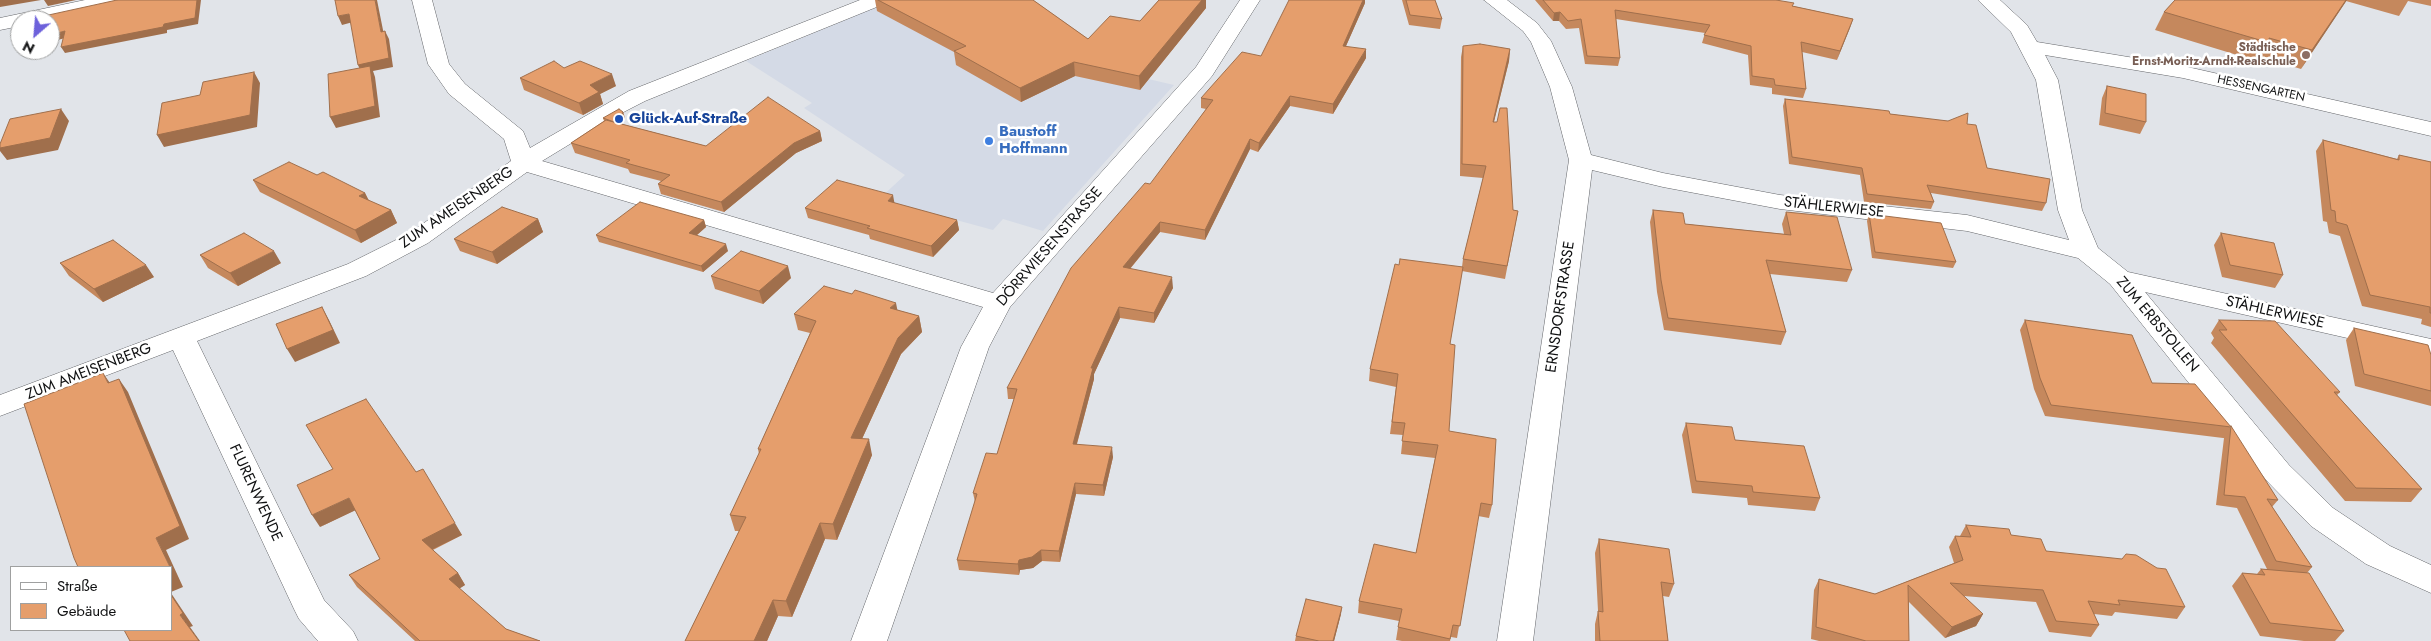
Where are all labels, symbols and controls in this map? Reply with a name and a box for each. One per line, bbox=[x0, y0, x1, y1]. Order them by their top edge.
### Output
north arrow bbox=[10, 10, 60, 60]
text: N bbox=[19, 36, 38, 59]
place label: Städtische Ernst-Moritz-Arndt-Realschule bbox=[2132, 41, 2296, 69]
marker: Städtische Ernst-Moritz-Arndt-Realschule bbox=[2300, 49, 2312, 61]
street label: HESSENGARTEN bbox=[2216, 73, 2306, 105]
place label: Glück-Auf-Straße bbox=[629, 110, 747, 128]
marker: Glück-Auf-Straße bbox=[613, 113, 625, 125]
place label: Baustoff Hoffmann bbox=[999, 123, 1068, 158]
marker: Baustoff Hoffmann bbox=[983, 135, 995, 147]
street label: ZUM AMEISENBERG bbox=[397, 163, 517, 253]
street label: DÖRRWIESENSTRASSE bbox=[993, 184, 1107, 310]
street label: STÄHLERWIESE bbox=[1783, 194, 1885, 222]
street label: ERNSDORFSTRASSE bbox=[1543, 240, 1579, 374]
street label: ZUM ERBSTOLLEN bbox=[2112, 274, 2202, 376]
street label: STÄHLERWIESE bbox=[2224, 293, 2326, 333]
street label: ZUM AMEISENBERG bbox=[24, 340, 154, 404]
street label: FLURENWENDE bbox=[225, 442, 285, 544]
legend bbox=[10, 566, 172, 631]
text: Straße bbox=[57, 575, 97, 597]
text: Gebäude bbox=[57, 600, 116, 622]

